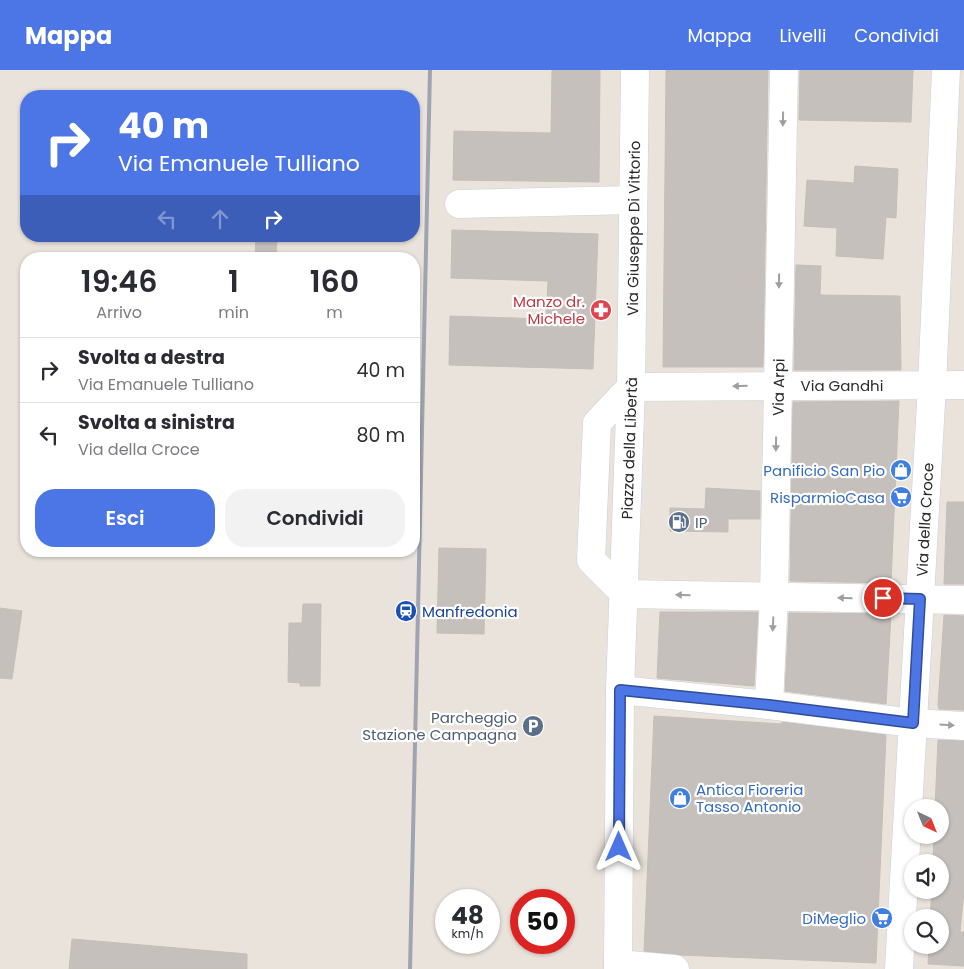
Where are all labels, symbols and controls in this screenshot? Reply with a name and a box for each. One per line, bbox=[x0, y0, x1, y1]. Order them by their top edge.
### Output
text: Mappa bbox=[25, 19, 112, 52]
text: Mappa bbox=[687, 23, 752, 48]
text: Livelli bbox=[780, 23, 826, 48]
text: Condividi bbox=[854, 23, 939, 48]
text: 40 m bbox=[118, 101, 209, 150]
icon: right bbox=[35, 110, 100, 175]
one-way arrow bbox=[778, 111, 786, 127]
street label: Via Giuseppe Di Vittorio bbox=[621, 140, 645, 316]
text: Via Emanuele Tulliano bbox=[118, 148, 360, 179]
icon: left bbox=[153, 205, 181, 233]
icon: ahead bbox=[206, 205, 234, 233]
icon: right bbox=[259, 205, 287, 233]
text: 19:46 bbox=[81, 260, 157, 303]
text: 1 bbox=[228, 260, 239, 303]
text: 160 bbox=[310, 260, 359, 303]
one-way arrow bbox=[775, 273, 783, 289]
place label: Manzo dr. Michele bbox=[513, 291, 585, 329]
pharmacy icon: Manzo dr. Michele bbox=[589, 298, 613, 322]
text: Arrivo bbox=[96, 301, 142, 324]
text: min bbox=[218, 301, 249, 324]
text: m bbox=[326, 301, 343, 324]
text: Svolta a destra bbox=[78, 344, 225, 371]
icon: right bbox=[35, 356, 63, 384]
text: 40 m bbox=[356, 357, 405, 384]
street label: Via Arpi bbox=[767, 358, 789, 416]
text: Via Emanuele Tulliano bbox=[78, 373, 254, 396]
street label: Via Gandhi bbox=[801, 375, 883, 396]
street label: Piazza della Libertà bbox=[616, 377, 642, 520]
one-way arrow bbox=[732, 382, 748, 390]
text: Svolta a sinistra bbox=[78, 409, 235, 436]
icon: left bbox=[35, 421, 63, 449]
text: 80 m bbox=[356, 422, 405, 449]
one-way arrow bbox=[772, 436, 780, 452]
text: Via della Croce bbox=[78, 438, 200, 461]
shop icon: Panificio San Pio bbox=[889, 458, 913, 482]
place label: Panificio San Pio bbox=[763, 460, 885, 481]
street label: Via della Croce bbox=[911, 462, 938, 577]
supermarket icon: RisparmioCasa bbox=[889, 485, 913, 509]
place label: RisparmioCasa bbox=[770, 487, 885, 508]
button: Esci bbox=[35, 489, 215, 547]
button: Condividi bbox=[225, 489, 405, 547]
fuel station icon: IP bbox=[667, 510, 691, 534]
place label: IP bbox=[695, 512, 708, 533]
pin bbox=[862, 577, 904, 619]
icon: arrive bbox=[869, 584, 897, 612]
one-way arrow bbox=[675, 591, 691, 599]
one-way arrow bbox=[837, 593, 853, 601]
station icon: Manfredonia bbox=[394, 599, 418, 623]
place label: Manfredonia bbox=[422, 601, 518, 622]
one-way arrow bbox=[769, 616, 777, 632]
place label: Parcheggio Stazione Campagna bbox=[362, 707, 517, 745]
parking icon: Parcheggio Stazione Campagna bbox=[521, 714, 545, 738]
one-way arrow bbox=[939, 721, 955, 729]
place label: Antica Fioreria Tasso Antonio bbox=[696, 779, 803, 817]
shop icon: Antica Fioreria Tasso Antonio bbox=[668, 786, 692, 810]
north arrow bbox=[904, 799, 949, 844]
map controls bbox=[904, 799, 949, 954]
position arrow bbox=[592, 820, 644, 872]
button: sound bbox=[904, 854, 949, 899]
speed limit sign: 50 bbox=[510, 889, 575, 954]
text: 48 bbox=[451, 898, 484, 933]
supermarket icon: DiMeglio bbox=[870, 906, 894, 930]
place label: DiMeglio bbox=[802, 908, 866, 929]
button: search bbox=[904, 909, 949, 954]
text: km/h bbox=[452, 925, 483, 942]

